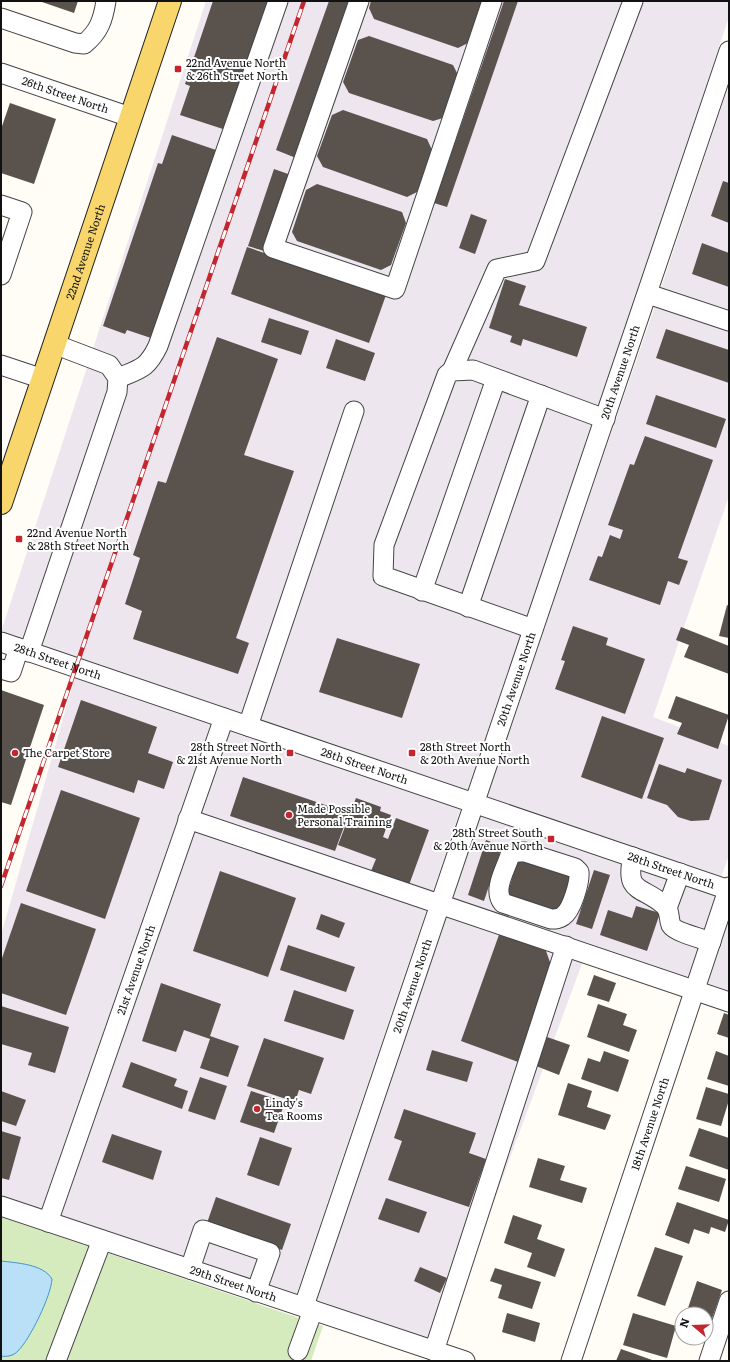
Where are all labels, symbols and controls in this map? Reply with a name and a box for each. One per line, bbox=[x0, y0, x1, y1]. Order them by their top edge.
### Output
place label: 22nd Avenue North & 26th Street North bbox=[186, 54, 288, 83]
marker: 22nd Avenue North & 26th Street North bbox=[173, 64, 183, 74]
street label: 26th Street North bbox=[20, 72, 111, 116]
street label: 22nd Avenue North bbox=[61, 202, 108, 302]
street label: 20th Avenue North bbox=[596, 322, 643, 421]
place label: 22nd Avenue North & 28th Street North bbox=[27, 524, 129, 553]
marker: 22nd Avenue North & 28th Street North bbox=[14, 534, 24, 544]
street label: 20th Avenue North bbox=[492, 629, 539, 728]
street label: 28th Street North bbox=[12, 638, 104, 683]
place label: 28th Street North & 21st Avenue North bbox=[177, 738, 282, 767]
place label: 28th Street North & 20th Avenue North bbox=[420, 738, 530, 767]
street label: 28th Street North bbox=[319, 743, 411, 787]
place label: The Carpet Store bbox=[23, 744, 110, 760]
marker: The Carpet Store bbox=[10, 748, 20, 758]
marker: 28th Street North & 21st Avenue North bbox=[285, 748, 295, 758]
marker: 28th Street North & 20th Avenue North bbox=[407, 748, 417, 758]
place label: Made Possible Personal Training bbox=[297, 800, 393, 829]
marker: Made Possible Personal Training bbox=[284, 810, 294, 820]
place label: 28th Street South & 20th Avenue North bbox=[433, 824, 543, 853]
marker: 28th Street South & 20th Avenue North bbox=[546, 834, 556, 844]
street label: 28th Street North bbox=[626, 847, 717, 892]
street label: 21st Avenue North bbox=[112, 922, 158, 1017]
street label: 20th Avenue North bbox=[388, 936, 435, 1035]
street label: 18th Avenue North bbox=[626, 1075, 672, 1172]
place label: Lindy's Tea Rooms bbox=[265, 1094, 322, 1123]
marker: Lindy's Tea Rooms bbox=[252, 1104, 262, 1114]
street label: 29th Street North bbox=[188, 1261, 279, 1305]
north arrow bbox=[674, 1306, 714, 1346]
text: N bbox=[675, 1315, 693, 1329]

